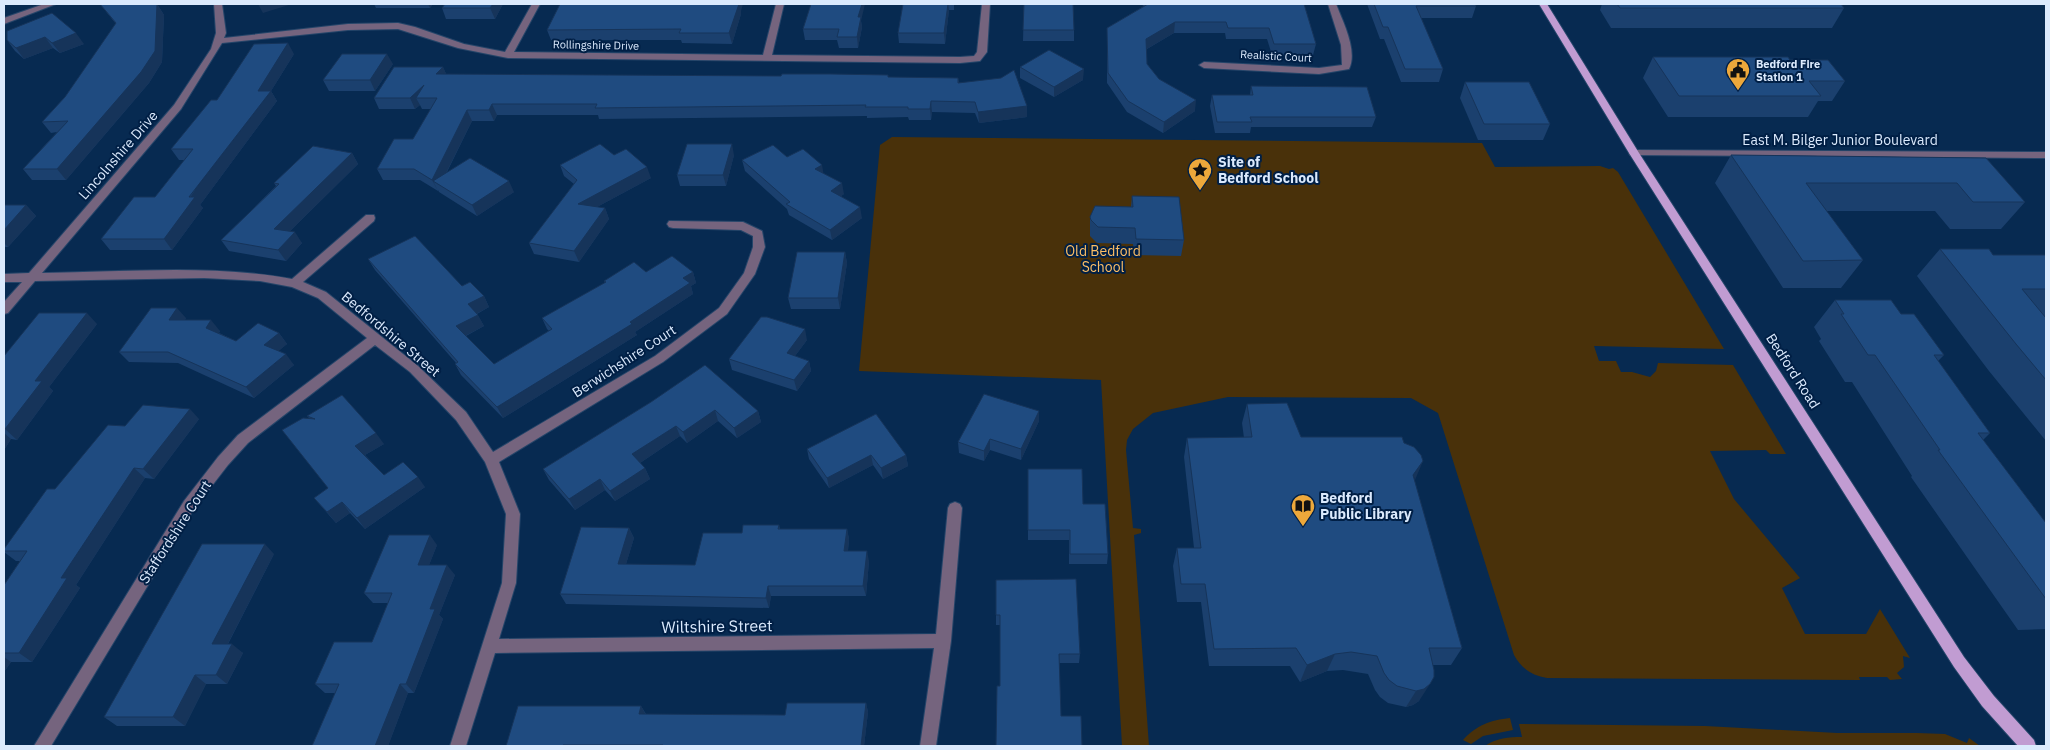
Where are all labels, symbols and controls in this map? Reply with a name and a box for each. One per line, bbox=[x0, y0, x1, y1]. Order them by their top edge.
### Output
street label: Rollingshire Drive bbox=[553, 37, 639, 53]
street label: Realistic Court bbox=[1240, 47, 1312, 65]
public building icon: Bedford Fire Station 1 bbox=[1725, 57, 1751, 91]
place label: Bedford Fire Station 1 bbox=[1756, 57, 1820, 84]
street label: Lincolnshire Drive bbox=[75, 107, 162, 203]
street label: East M. Bilger Junior Boulevard bbox=[1742, 131, 1938, 149]
place label: Site of Bedford School bbox=[1218, 153, 1318, 187]
place icon: Site of Bedford School bbox=[1187, 157, 1213, 191]
park label: Old Bedford School bbox=[1065, 242, 1141, 276]
street label: Bedfordshire Street bbox=[338, 288, 444, 381]
street label: Berwichshire Court bbox=[569, 321, 679, 401]
street label: Bedford Road bbox=[1762, 330, 1824, 412]
street label: Staffordshire Court bbox=[135, 477, 215, 587]
place label: Bedford Public Library bbox=[1320, 489, 1412, 523]
library icon: Bedford Public Library bbox=[1290, 493, 1316, 527]
street label: Wiltshire Street bbox=[661, 615, 773, 637]

